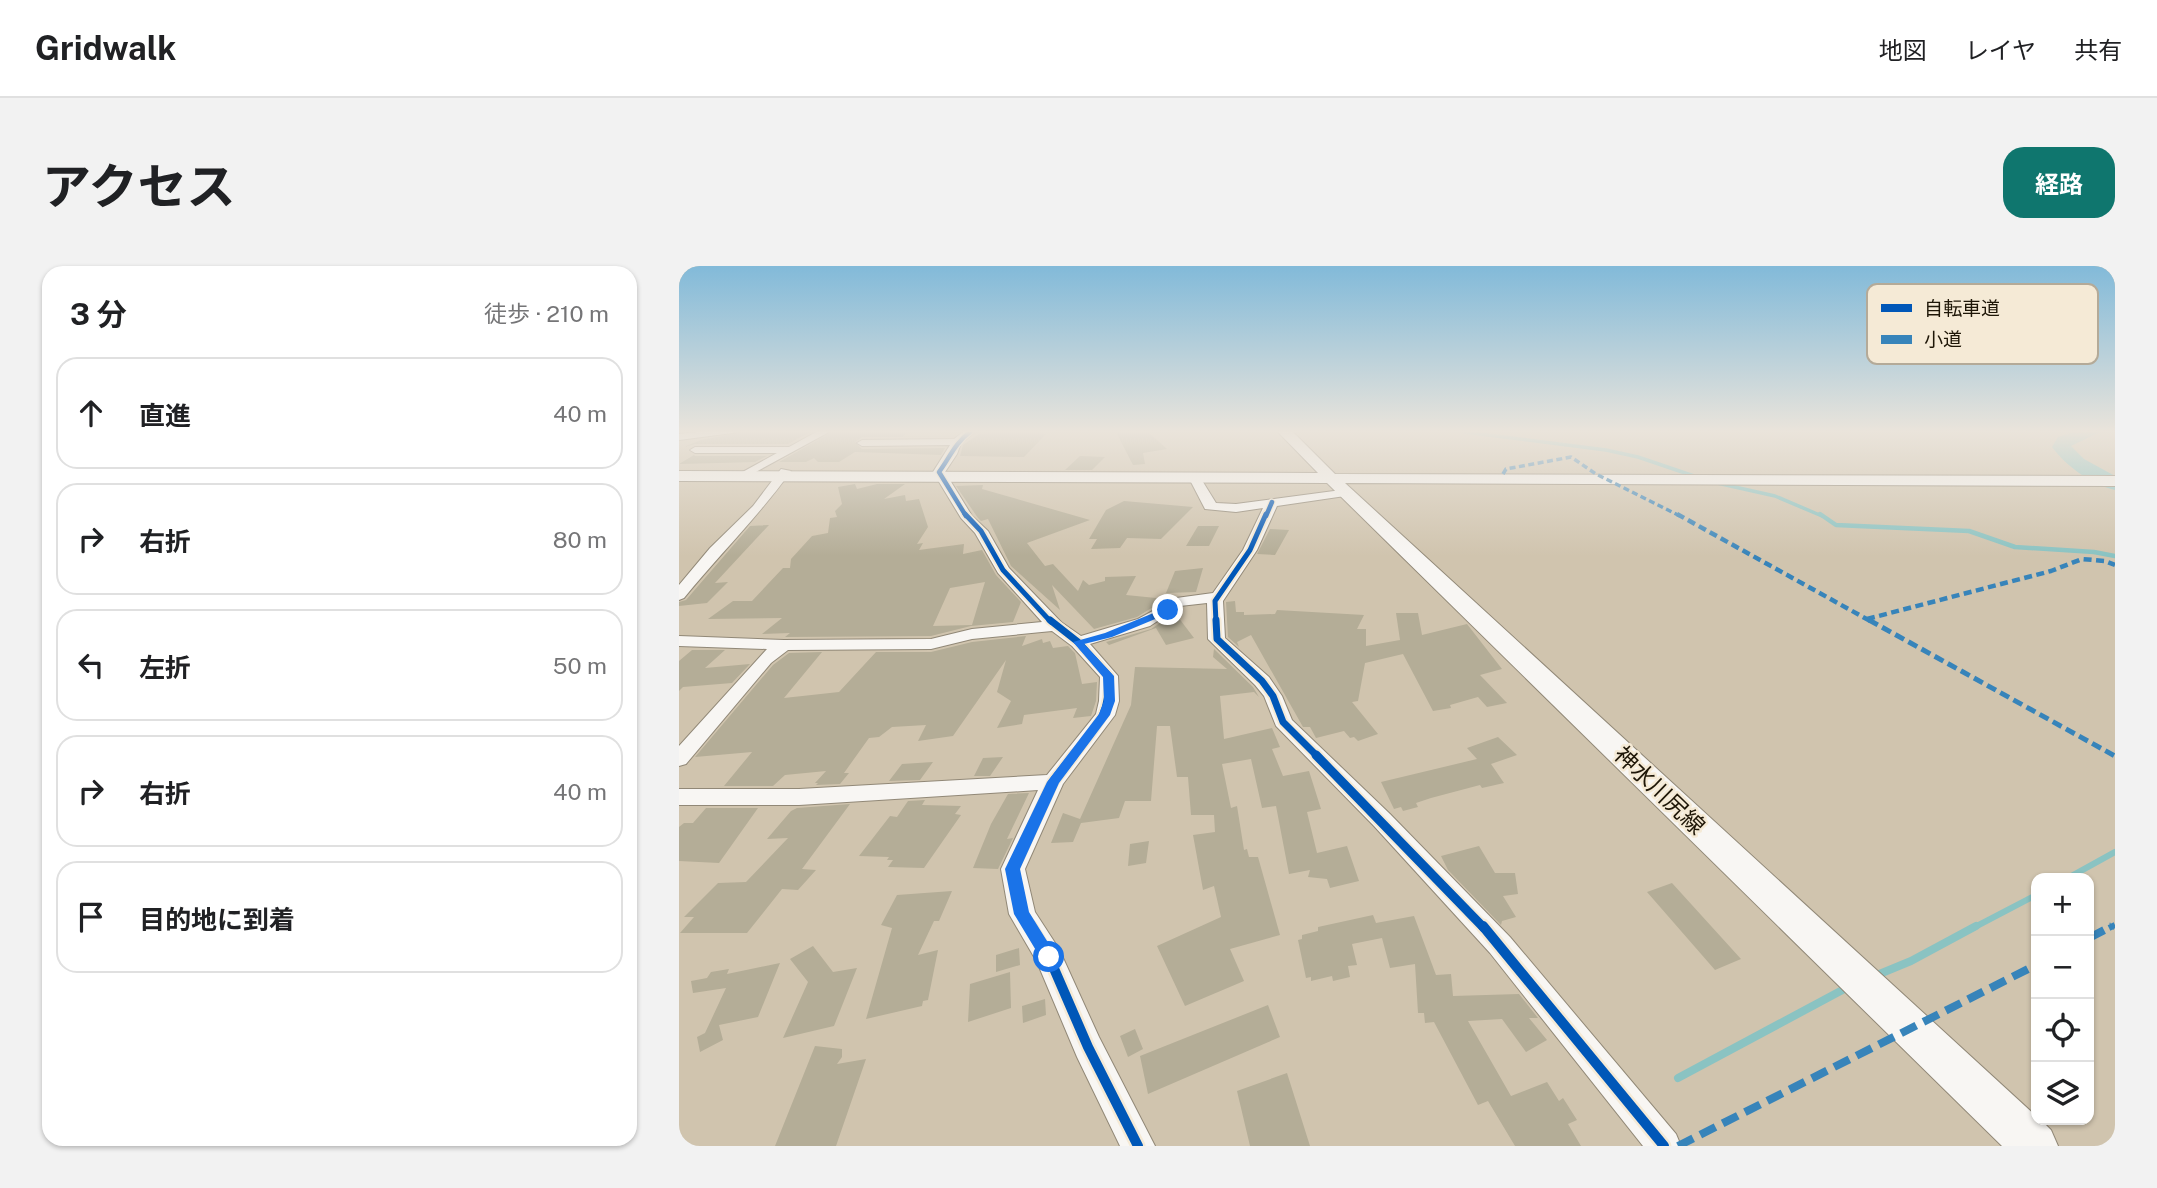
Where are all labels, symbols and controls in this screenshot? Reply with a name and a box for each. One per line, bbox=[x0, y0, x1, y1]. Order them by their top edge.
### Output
text: Gridwalk bbox=[35, 29, 176, 67]
text: 地図 bbox=[1879, 36, 1927, 64]
text: レイヤ bbox=[1965, 36, 2036, 64]
text: 共有 bbox=[2074, 36, 2122, 64]
button: 経路 bbox=[2003, 147, 2115, 218]
text: アクセス bbox=[42, 157, 236, 215]
legend bbox=[1867, 284, 2098, 364]
text: 3 分 bbox=[70, 296, 127, 332]
text: 自転車道 bbox=[1924, 297, 2000, 319]
text: 徒歩 · 210 m bbox=[484, 300, 609, 327]
text: 小道 bbox=[1924, 328, 1962, 350]
icon: ahead bbox=[72, 394, 110, 432]
text: 直進 bbox=[139, 400, 191, 431]
text: 40 m bbox=[553, 400, 607, 427]
icon: right bbox=[72, 520, 110, 558]
text: 右折 bbox=[139, 526, 191, 557]
text: 80 m bbox=[553, 526, 607, 553]
route end bbox=[1152, 594, 1183, 625]
icon: left bbox=[72, 646, 110, 684]
text: 左折 bbox=[139, 652, 191, 683]
text: 50 m bbox=[553, 652, 607, 679]
street label: 神水川尻線 bbox=[1609, 740, 1711, 840]
icon: right bbox=[72, 772, 110, 810]
text: 右折 bbox=[139, 778, 191, 809]
text: 40 m bbox=[553, 778, 607, 805]
map controls bbox=[2031, 873, 2094, 1125]
button: + bbox=[2031, 873, 2094, 936]
icon: arrive bbox=[72, 898, 110, 936]
text: 目的地に到着 bbox=[139, 904, 295, 935]
button: − bbox=[2031, 936, 2094, 999]
route start bbox=[1033, 941, 1064, 972]
button: locate bbox=[2031, 999, 2094, 1062]
button: layers bbox=[2031, 1062, 2094, 1125]

